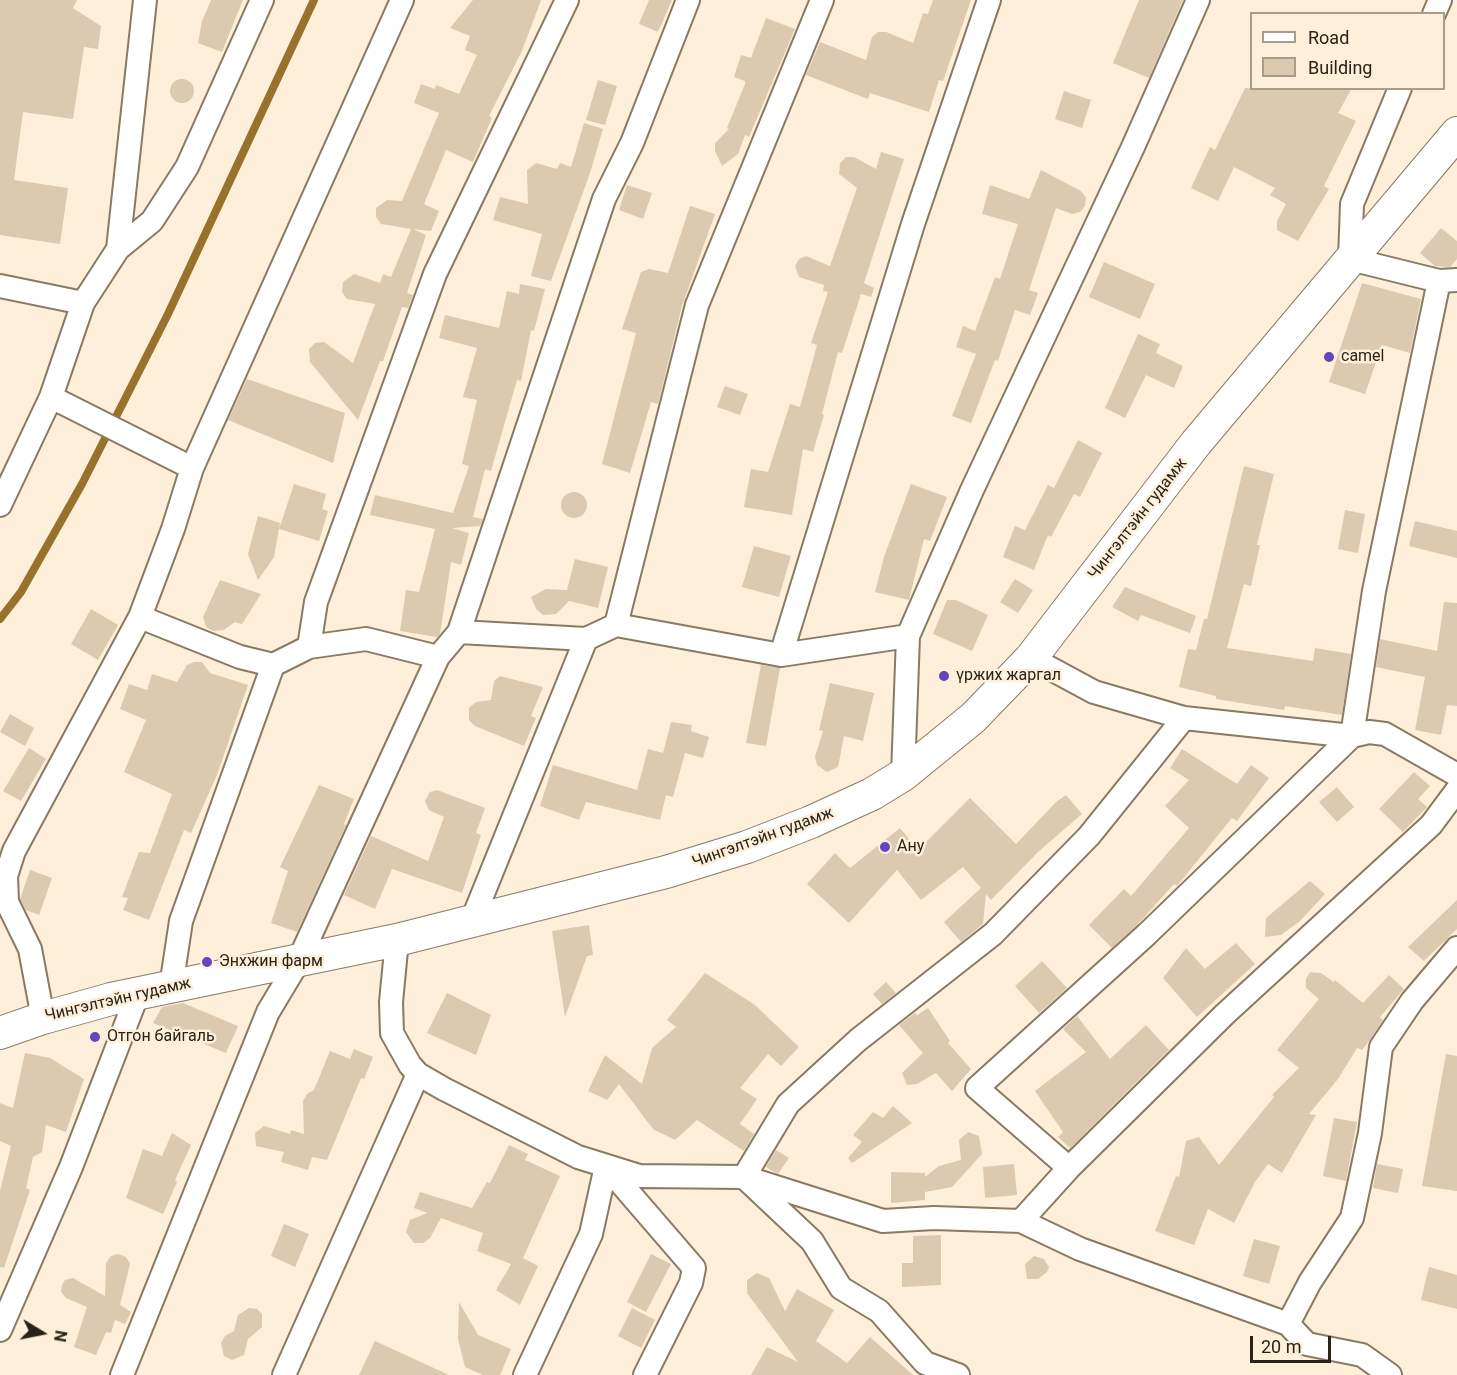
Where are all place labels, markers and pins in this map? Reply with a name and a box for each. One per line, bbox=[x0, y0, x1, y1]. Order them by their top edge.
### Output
place label: camel bbox=[1341, 347, 1384, 367]
marker: camel bbox=[1322, 350, 1336, 364]
place label: үржих жаргал bbox=[956, 666, 1061, 686]
marker: үржих жаргал bbox=[937, 669, 951, 683]
place label: Ану bbox=[897, 837, 924, 857]
marker: Ану bbox=[878, 840, 892, 854]
place label: Энхжин фарм bbox=[219, 952, 323, 972]
marker: Энхжин фарм bbox=[200, 955, 214, 969]
place label: Отгон байгаль bbox=[107, 1027, 215, 1047]
marker: Отгон байгаль bbox=[88, 1030, 102, 1044]

